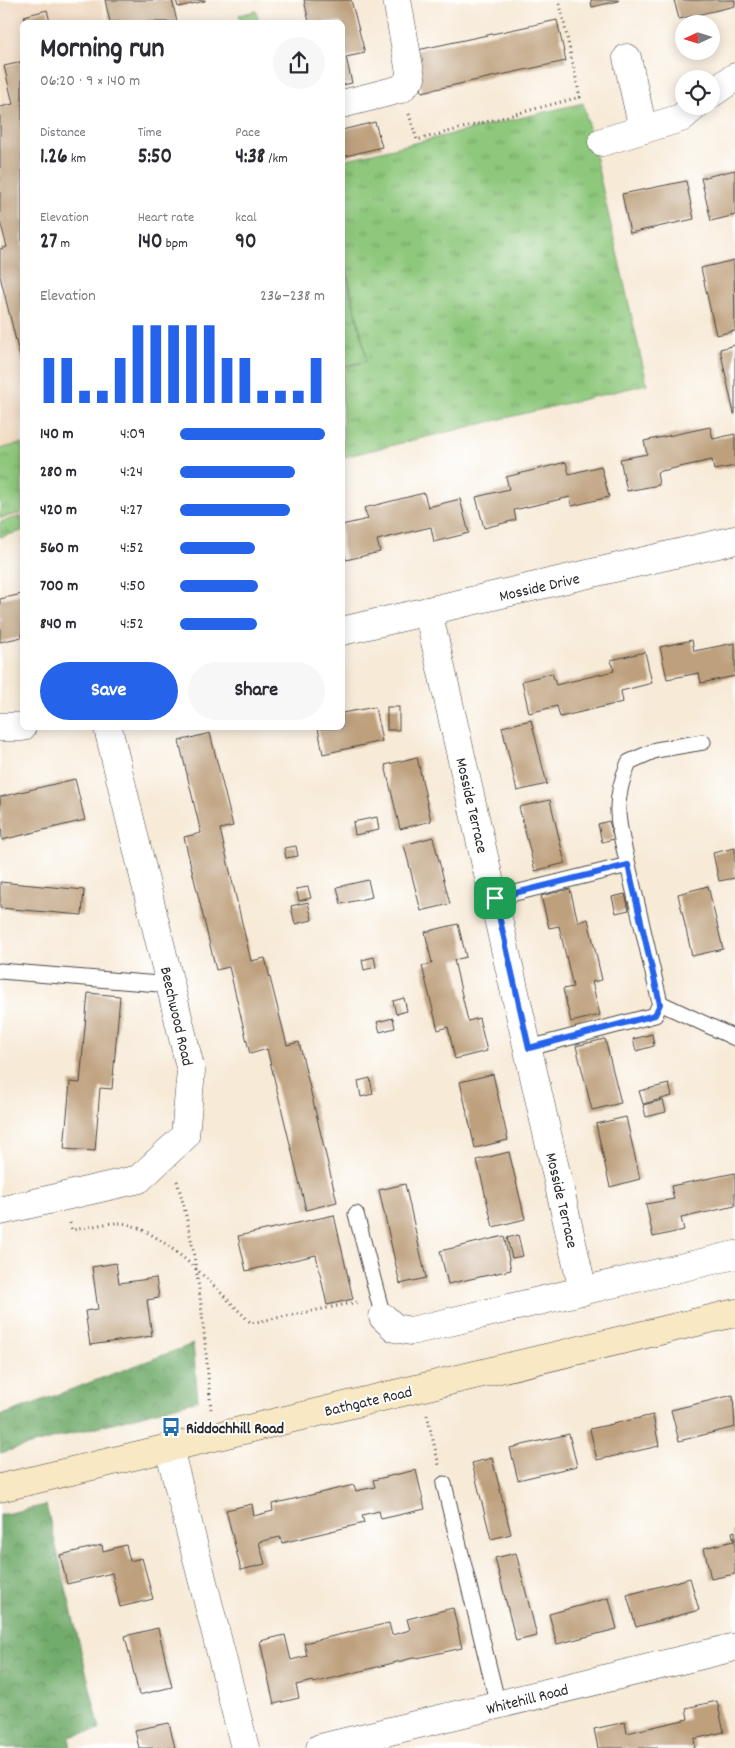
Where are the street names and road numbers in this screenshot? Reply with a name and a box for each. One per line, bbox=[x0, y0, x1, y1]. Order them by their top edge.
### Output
street label: Mosside Drive bbox=[497, 568, 582, 609]
street label: Mosside Terrace bbox=[448, 756, 493, 856]
street label: Beechwood Road bbox=[153, 965, 198, 1068]
street label: Mosside Terrace bbox=[538, 1151, 583, 1251]
street label: Bathgate Road bbox=[322, 1381, 415, 1424]
street label: Whitehill Road bbox=[484, 1679, 571, 1722]

